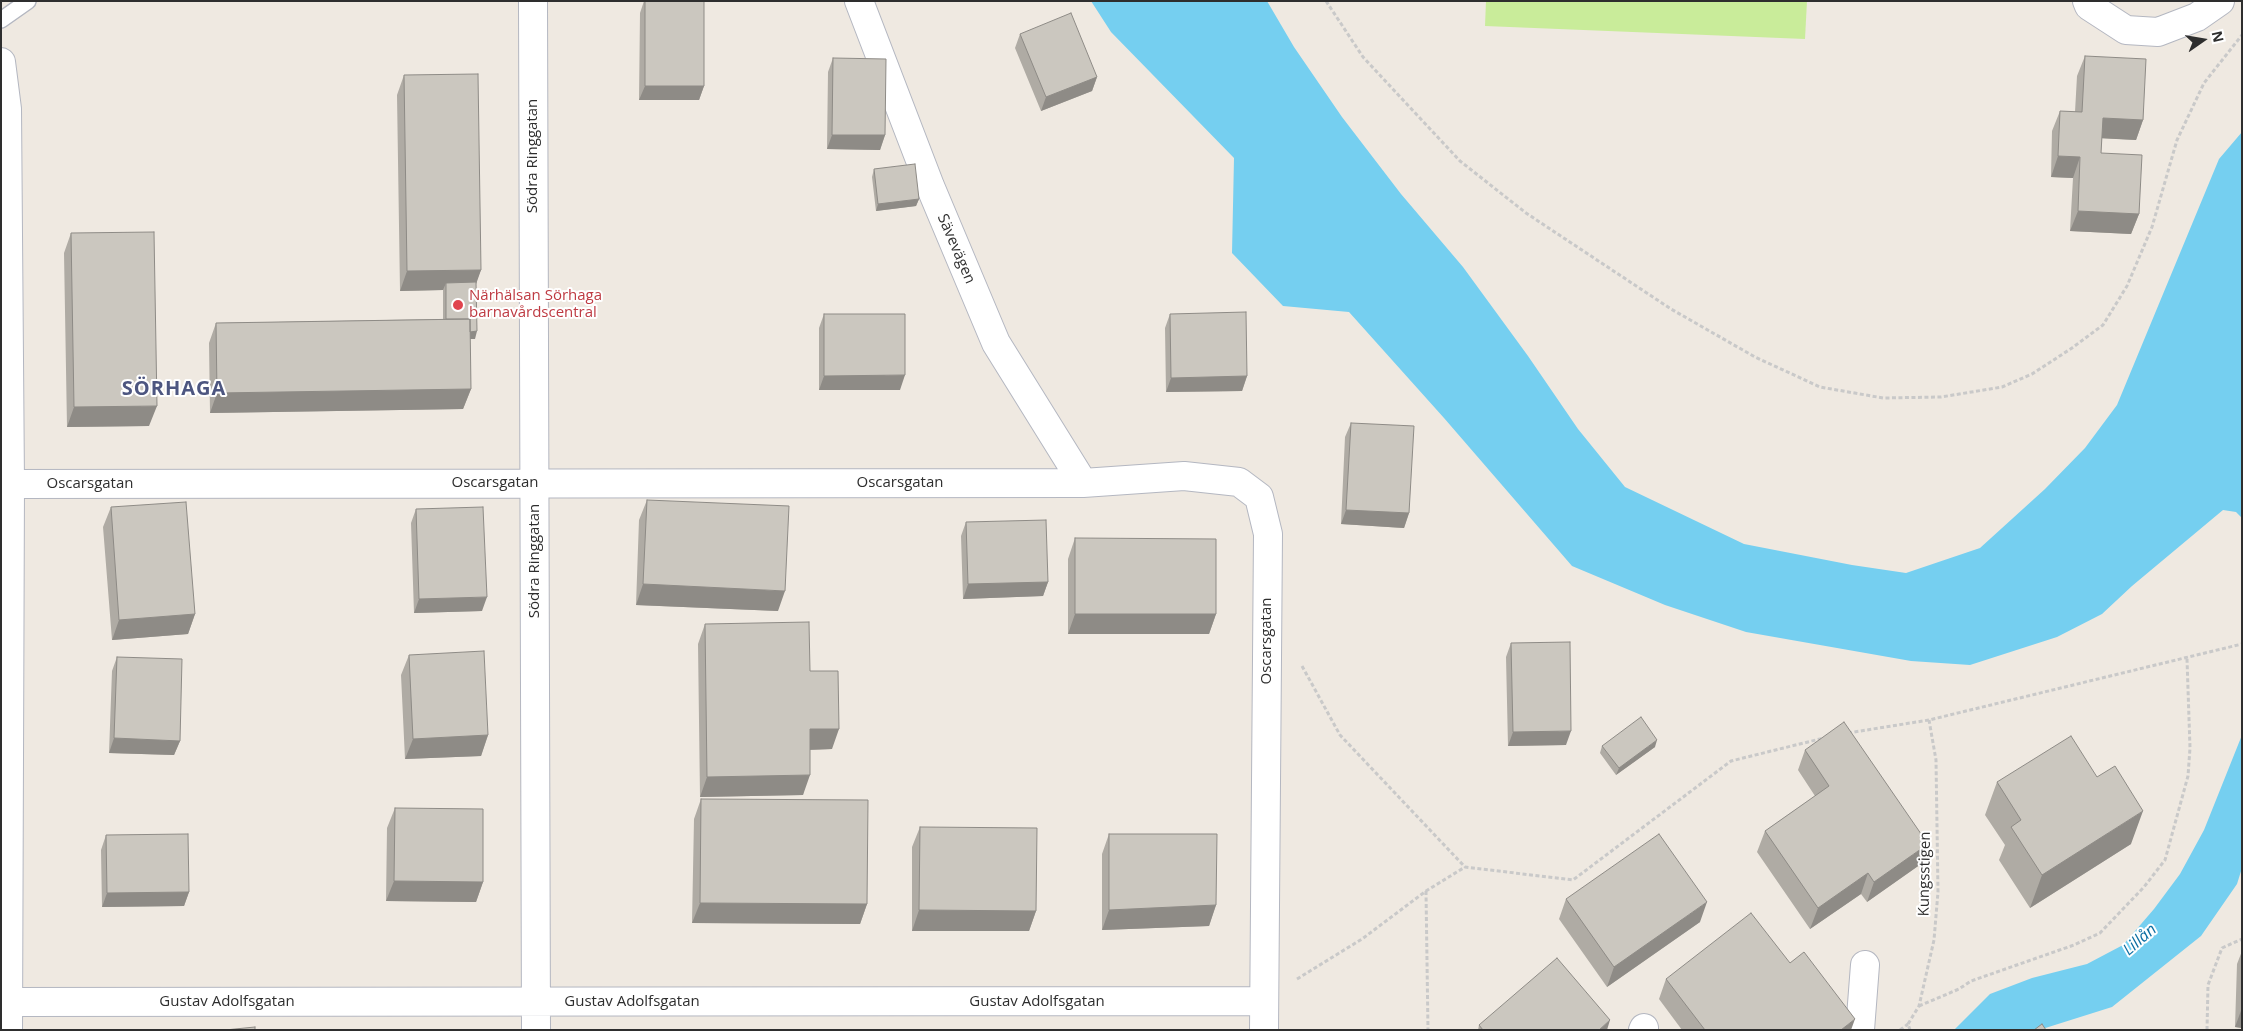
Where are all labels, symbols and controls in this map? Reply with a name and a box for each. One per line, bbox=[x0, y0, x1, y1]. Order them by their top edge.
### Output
north arrow bbox=[2178, 15, 2228, 65]
text: N bbox=[2208, 29, 2229, 44]
street label: Södra Ringgatan bbox=[524, 99, 542, 213]
street label: Sävevägen bbox=[933, 211, 979, 287]
place label: Närhälsan Sörhaga barnavårdscentral bbox=[469, 287, 602, 322]
marker: Närhälsan Sörhaga barnavårdscentral bbox=[451, 298, 465, 312]
district label: SÖRHAGA bbox=[121, 377, 227, 401]
street label: Oscarsgatan bbox=[452, 474, 538, 492]
street label: Oscarsgatan bbox=[857, 474, 943, 492]
street label: Oscarsgatan bbox=[47, 475, 133, 493]
street label: Södra Ringgatan bbox=[526, 504, 544, 618]
street label: Oscarsgatan bbox=[1258, 598, 1276, 684]
street label: Kungsstigen bbox=[1915, 831, 1935, 917]
water label: Lillån bbox=[2119, 920, 2161, 960]
street label: Gustav Adolfsgatan bbox=[159, 993, 295, 1011]
street label: Gustav Adolfsgatan bbox=[564, 993, 700, 1011]
street label: Gustav Adolfsgatan bbox=[969, 993, 1105, 1011]

